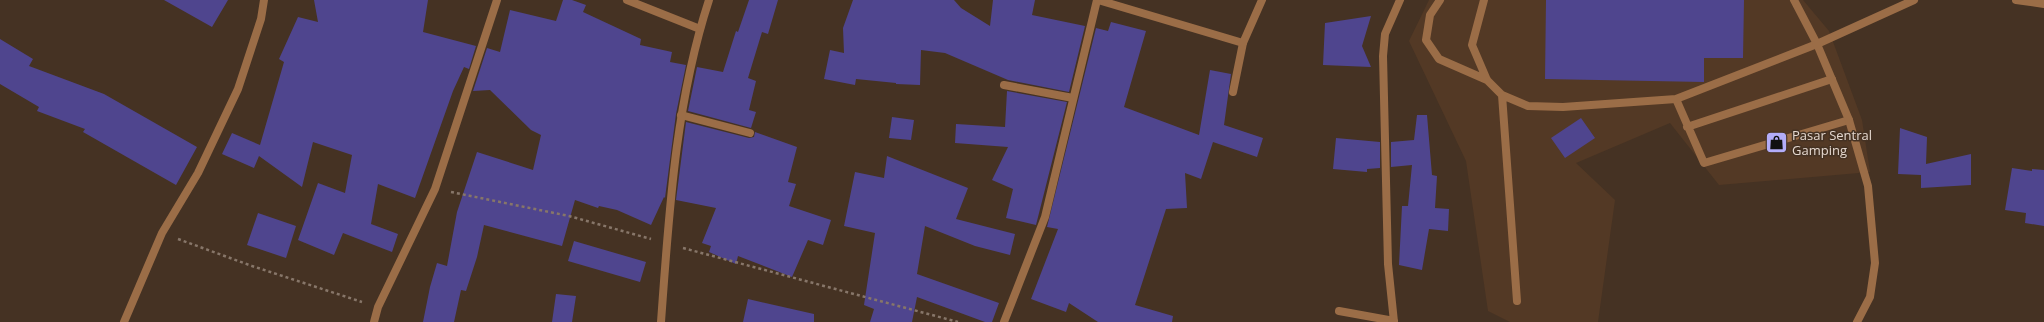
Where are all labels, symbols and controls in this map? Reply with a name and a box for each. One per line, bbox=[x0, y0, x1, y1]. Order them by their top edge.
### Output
place label: Pasar Sentral Gamping bbox=[1792, 126, 1872, 159]
shop icon: Pasar Sentral Gamping bbox=[1763, 129, 1789, 155]

